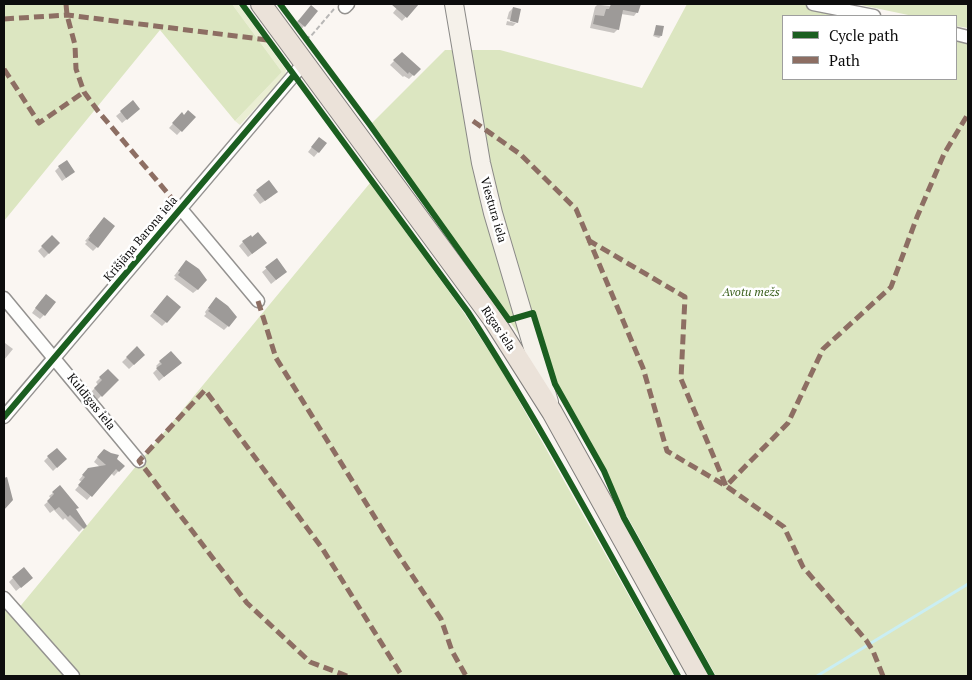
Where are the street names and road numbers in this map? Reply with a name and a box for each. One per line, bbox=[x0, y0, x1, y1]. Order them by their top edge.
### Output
street label: Viestura iela bbox=[477, 176, 509, 244]
street label: Krišjāņa Barona iela bbox=[101, 193, 181, 285]
street label: Rīgas iela bbox=[478, 304, 518, 354]
street label: Kuldīgas iela bbox=[64, 371, 118, 433]

